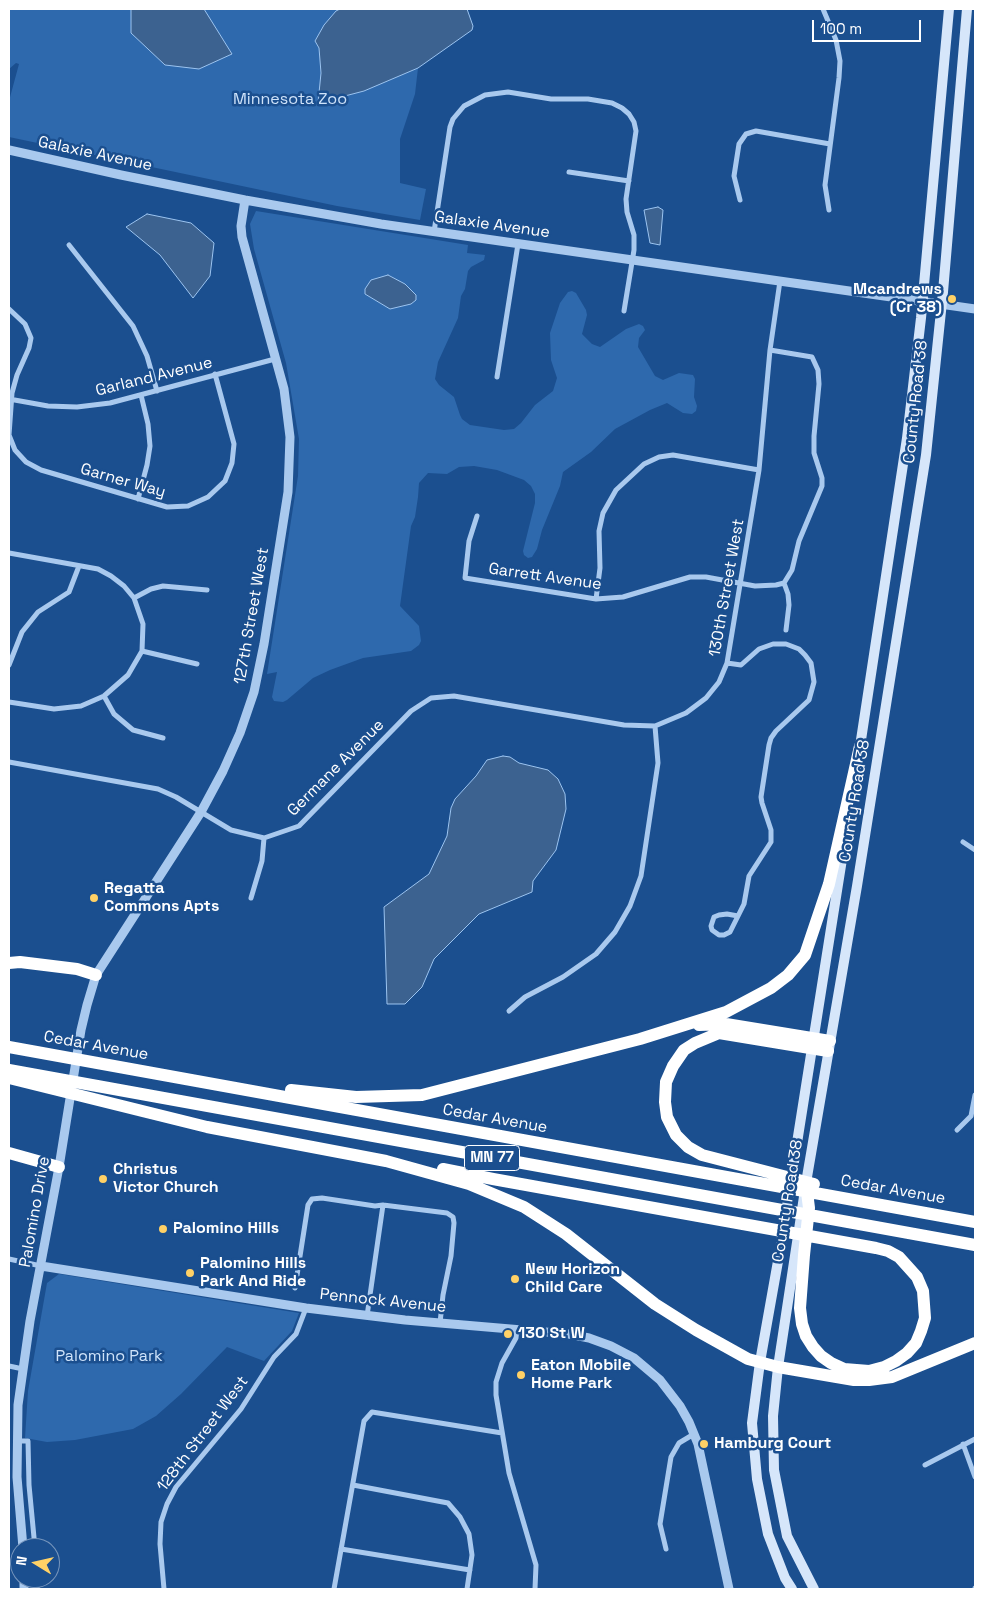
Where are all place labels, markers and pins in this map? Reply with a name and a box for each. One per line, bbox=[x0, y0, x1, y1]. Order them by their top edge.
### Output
place label: Mcandrews (Cr 38) bbox=[853, 280, 942, 318]
marker: Mcandrews (Cr 38) bbox=[946, 293, 958, 305]
place label: Regatta Commons Apts bbox=[104, 879, 219, 917]
marker: Regatta Commons Apts bbox=[88, 892, 100, 904]
place label: Christus Victor Church bbox=[113, 1160, 219, 1198]
marker: Christus Victor Church bbox=[97, 1173, 109, 1185]
place label: Palomino Hills bbox=[173, 1219, 279, 1239]
marker: Palomino Hills bbox=[157, 1223, 169, 1235]
place label: Palomino Hills Park And Ride bbox=[200, 1254, 306, 1292]
place label: New Horizon Child Care bbox=[525, 1260, 620, 1298]
marker: Palomino Hills Park And Ride bbox=[184, 1267, 196, 1279]
marker: New Horizon Child Care bbox=[509, 1273, 521, 1285]
place label: 130 St W bbox=[518, 1324, 585, 1344]
marker: 130 St W bbox=[502, 1328, 514, 1340]
place label: Eaton Mobile Home Park bbox=[531, 1356, 631, 1394]
marker: Eaton Mobile Home Park bbox=[515, 1369, 527, 1381]
place label: Hamburg Court bbox=[714, 1434, 831, 1454]
marker: Hamburg Court bbox=[698, 1438, 710, 1450]

